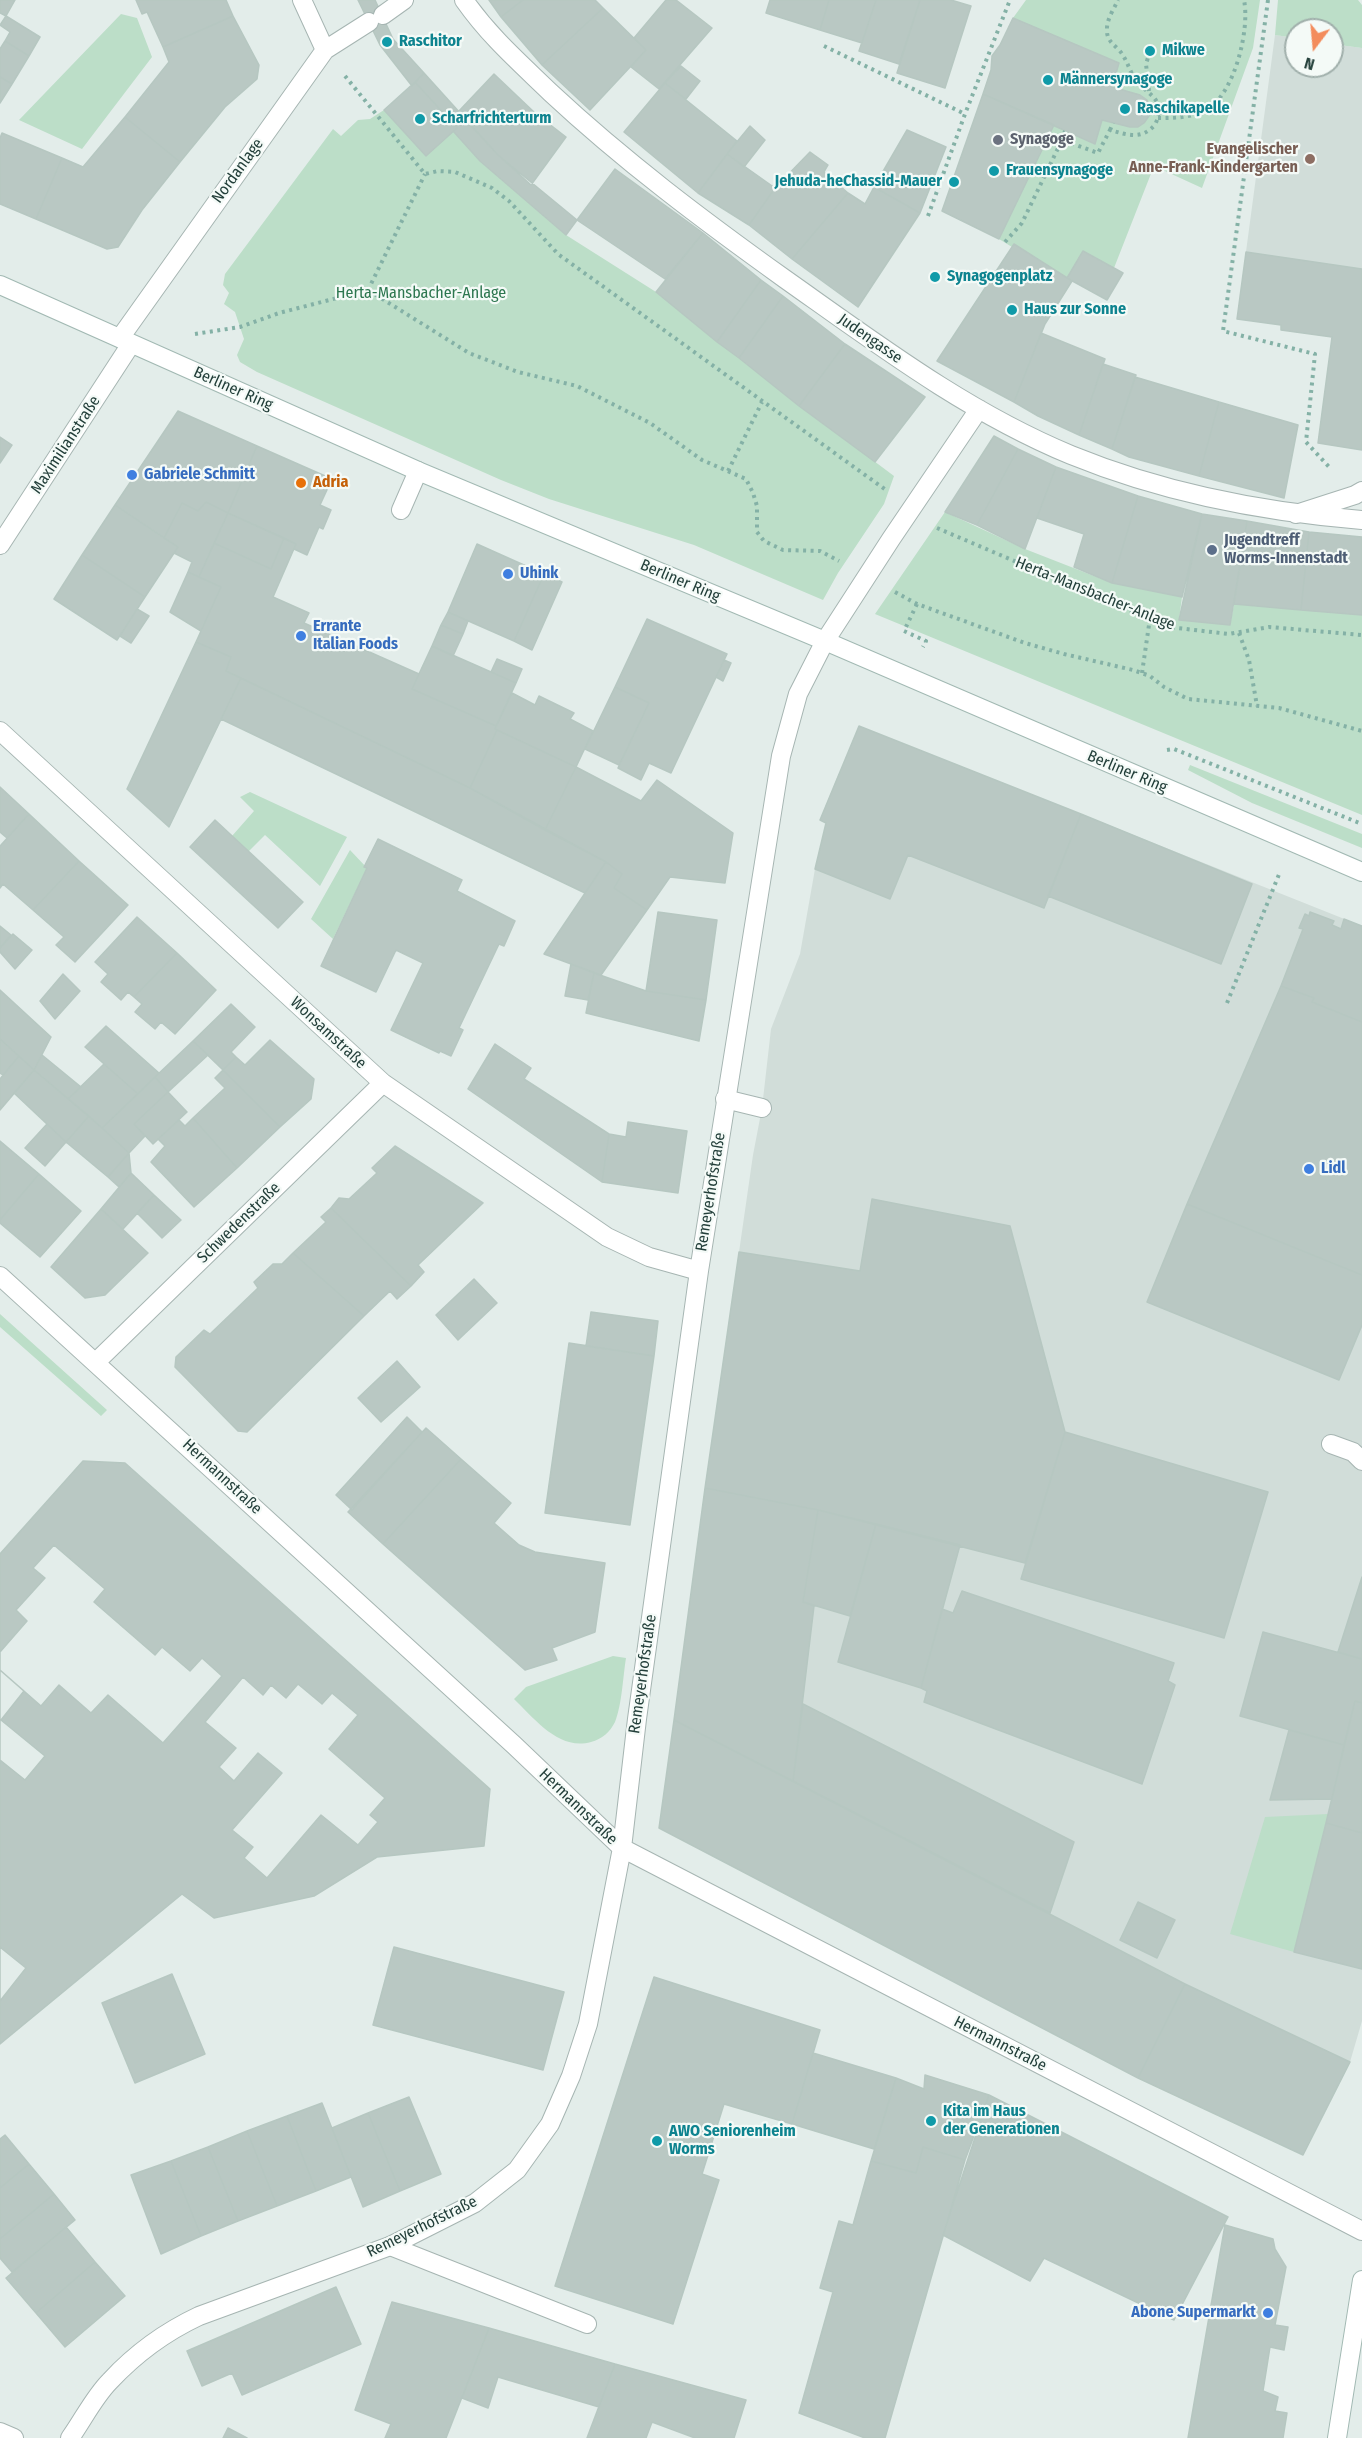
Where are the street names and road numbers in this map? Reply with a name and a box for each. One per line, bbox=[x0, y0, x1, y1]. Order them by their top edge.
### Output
street label: Nordanlage bbox=[208, 135, 268, 207]
street label: Judengasse bbox=[834, 310, 906, 368]
street label: Berliner Ring bbox=[190, 363, 276, 415]
street label: Maximilianstraße bbox=[27, 393, 105, 497]
street label: Herta-Mansbacher-Anlage bbox=[1012, 553, 1178, 635]
street label: Berliner Ring bbox=[637, 556, 723, 606]
street label: Berliner Ring bbox=[1084, 747, 1170, 797]
street label: Wonsamstraße bbox=[286, 993, 370, 1073]
street label: Remeyerhofstraße bbox=[692, 1131, 730, 1253]
street label: Schwedenstraße bbox=[193, 1179, 285, 1267]
street label: Hermannstraße bbox=[178, 1435, 266, 1519]
street label: Remeyerhofstraße bbox=[625, 1613, 661, 1735]
street label: Hermannstraße bbox=[535, 1765, 621, 1849]
street label: Hermannstraße bbox=[950, 2012, 1050, 2076]
street label: Remeyerhofstraße bbox=[364, 2192, 480, 2262]

